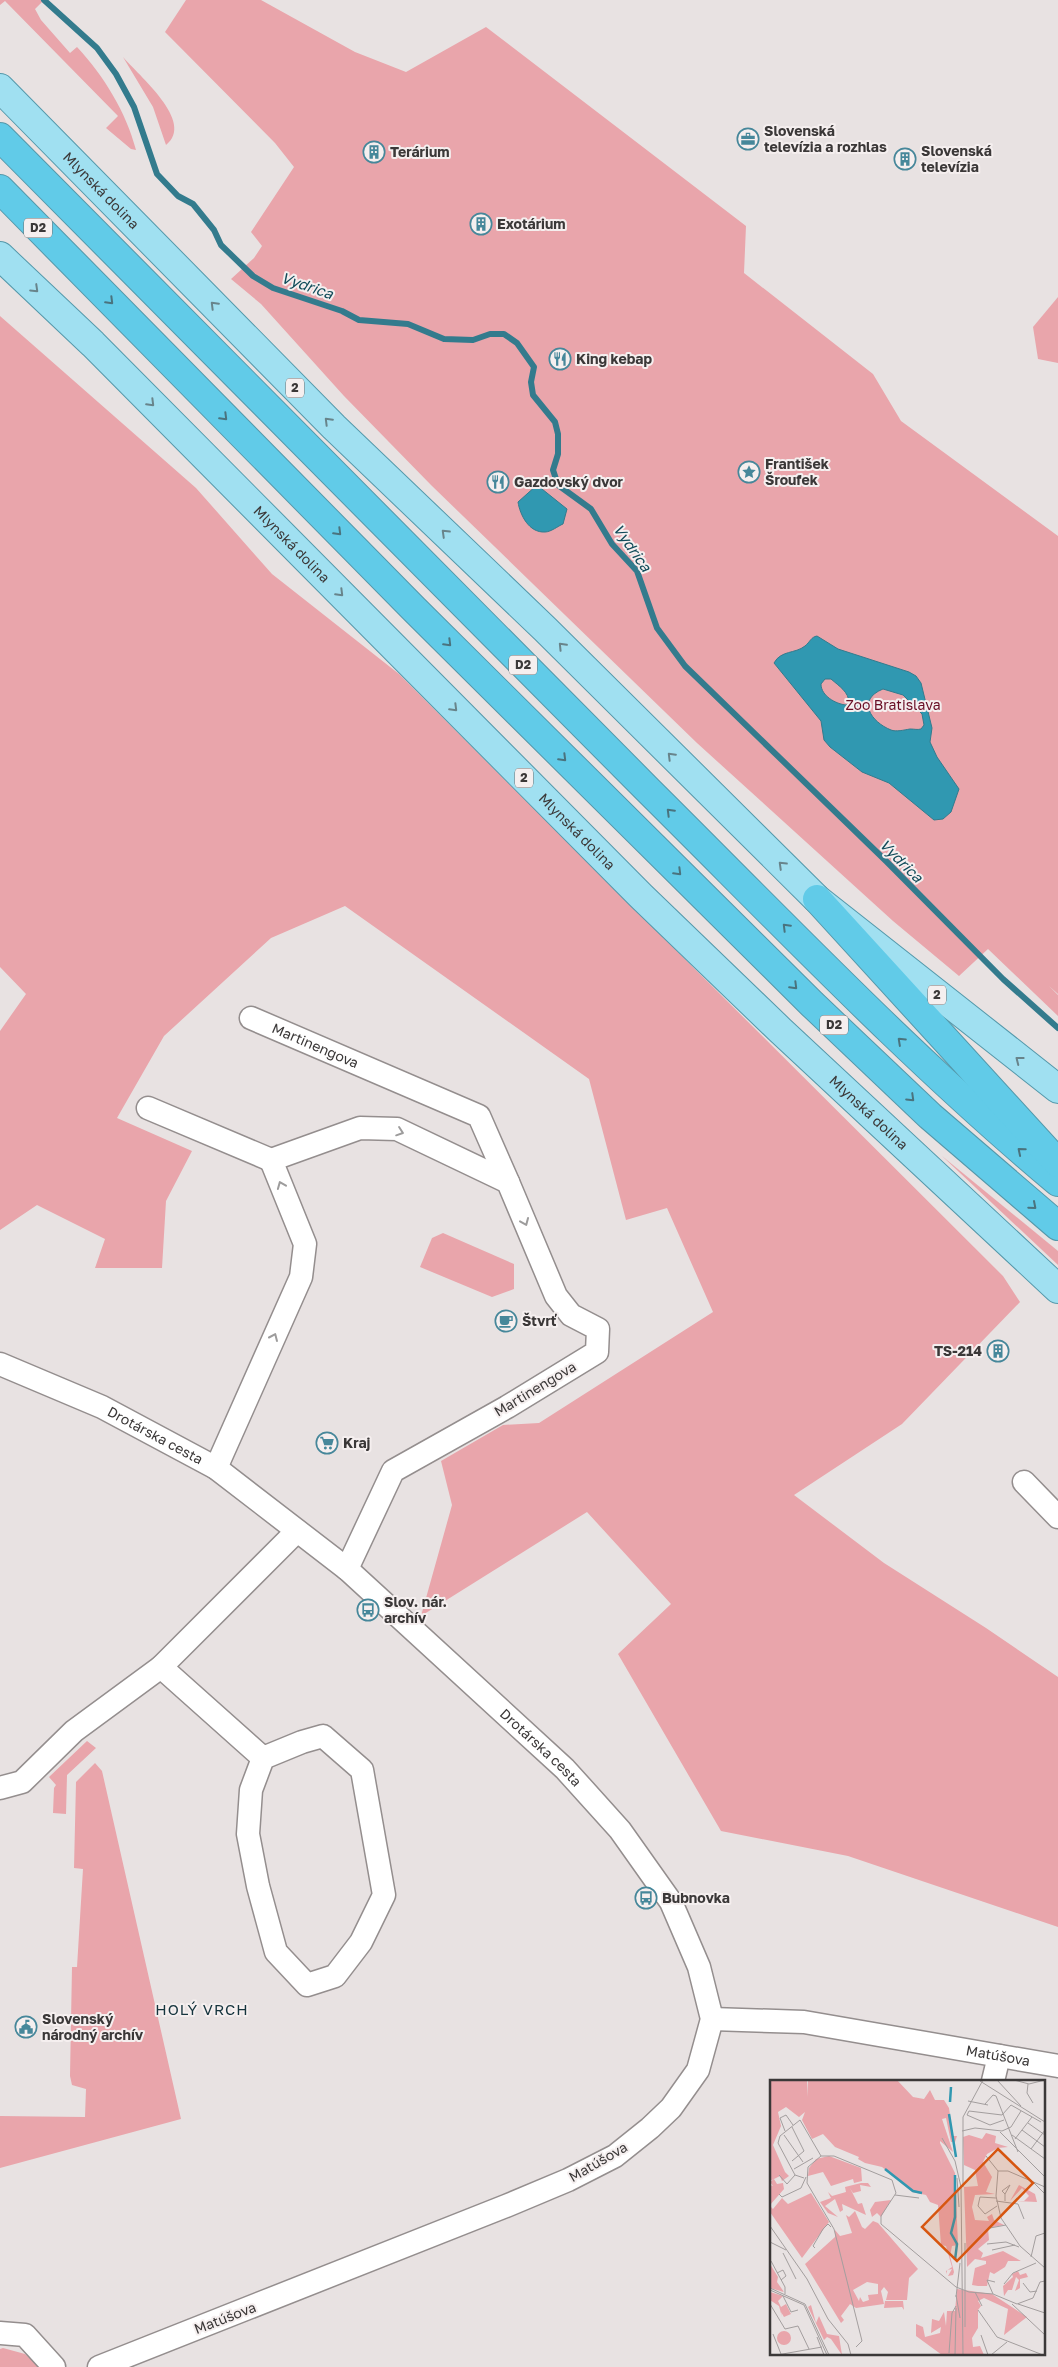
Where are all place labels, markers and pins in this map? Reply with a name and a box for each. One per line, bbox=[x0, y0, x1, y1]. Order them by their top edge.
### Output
place label: Slovenská televízia a rozhlas bbox=[764, 122, 887, 155]
office icon: Slovenská televízia a rozhlas bbox=[736, 127, 760, 151]
building icon: Terárium bbox=[362, 140, 386, 164]
place label: Slovenská televízia bbox=[921, 142, 992, 175]
place label: Terárium bbox=[390, 143, 450, 160]
building icon: Slovenská televízia bbox=[893, 147, 917, 171]
building icon: Exotárium bbox=[469, 212, 493, 236]
place label: Exotárium bbox=[497, 215, 566, 232]
restaurant icon: King kebap bbox=[548, 347, 572, 371]
place label: King kebap bbox=[576, 350, 652, 367]
place label: František Šroufek bbox=[765, 455, 829, 488]
place icon: František Šroufek bbox=[737, 460, 761, 484]
restaurant icon: Gazdovský dvor bbox=[486, 470, 510, 494]
place label: Gazdovský dvor bbox=[514, 473, 624, 490]
cafe icon: Štvrť bbox=[494, 1309, 518, 1333]
place label: Štvrť bbox=[522, 1312, 558, 1329]
building icon: TS-214 bbox=[986, 1339, 1010, 1363]
place label: TS-214 bbox=[934, 1342, 982, 1359]
supermarket icon: Kraj bbox=[315, 1431, 339, 1455]
place label: Kraj bbox=[343, 1434, 371, 1451]
place label: Slov. nár. archív bbox=[384, 1593, 447, 1626]
bus stop icon: Slov. nár. archív bbox=[356, 1598, 380, 1622]
bus stop icon: Bubnovka bbox=[634, 1886, 658, 1910]
place label: Bubnovka bbox=[662, 1889, 730, 1906]
place label: Slovenský národný archív bbox=[42, 2010, 144, 2043]
public building icon: Slovenský národný archív bbox=[14, 2015, 38, 2039]

